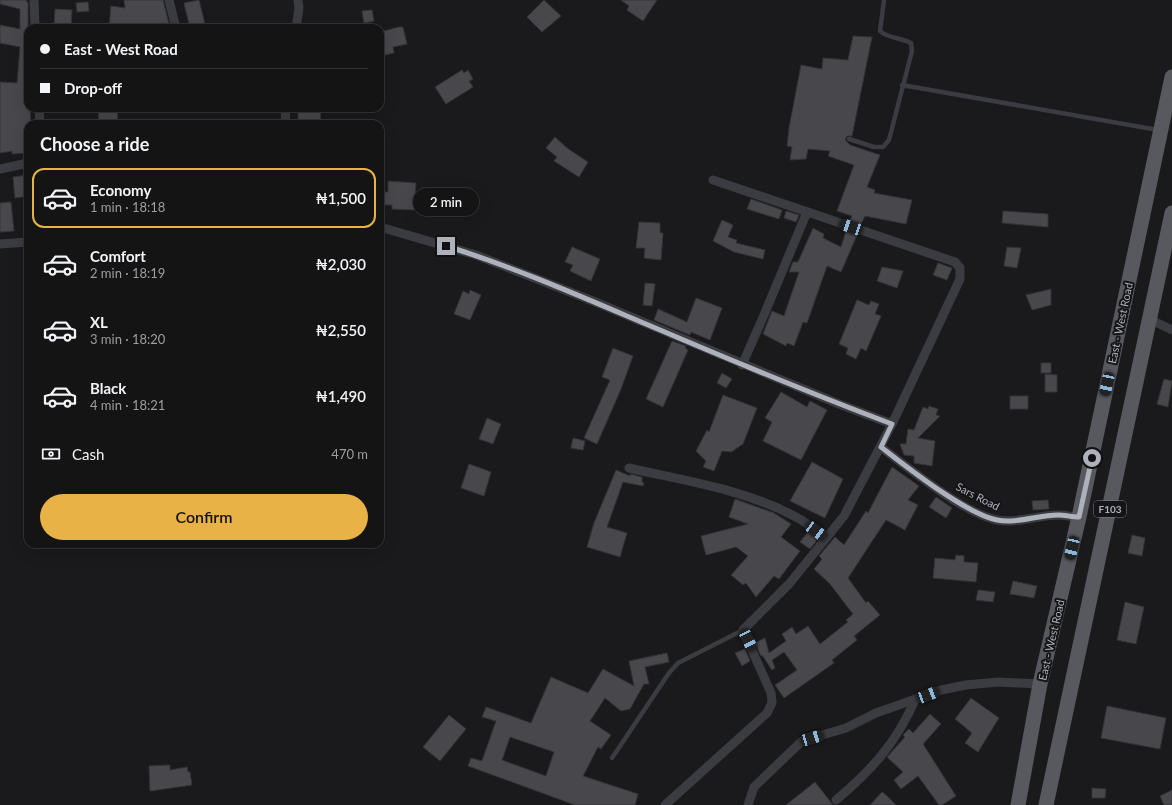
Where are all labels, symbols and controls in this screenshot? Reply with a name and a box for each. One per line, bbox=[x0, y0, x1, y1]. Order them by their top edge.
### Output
text: East - West Road bbox=[64, 40, 178, 58]
text: Drop-off bbox=[64, 79, 122, 97]
text: Choose a ride bbox=[40, 133, 149, 155]
icon: car bbox=[42, 180, 78, 216]
text: Economy bbox=[90, 181, 151, 199]
callout: 2 min bbox=[413, 188, 479, 216]
text: ₦1,500 bbox=[316, 189, 366, 207]
text: 2 min bbox=[430, 194, 462, 210]
text: 1 min · 18:18 bbox=[90, 199, 165, 215]
car bbox=[838, 217, 864, 237]
route end bbox=[437, 237, 455, 255]
icon: car bbox=[42, 246, 78, 282]
text: Comfort bbox=[90, 247, 146, 265]
text: ₦2,030 bbox=[316, 255, 366, 273]
text: 2 min · 18:19 bbox=[90, 265, 165, 281]
street label: East - West Road bbox=[1105, 281, 1135, 365]
icon: car bbox=[42, 312, 78, 348]
text: XL bbox=[90, 313, 108, 331]
text: ₦2,550 bbox=[316, 321, 366, 339]
text: 3 min · 18:20 bbox=[90, 331, 165, 347]
car bbox=[1099, 371, 1115, 397]
icon: car bbox=[42, 378, 78, 414]
text: Black bbox=[90, 379, 126, 397]
text: ₦1,490 bbox=[316, 387, 366, 405]
text: 4 min · 18:21 bbox=[90, 397, 165, 413]
icon: cash bbox=[40, 443, 62, 465]
text: Cash bbox=[72, 445, 104, 463]
text: 470 m bbox=[331, 446, 368, 462]
route start bbox=[1083, 449, 1101, 467]
street label: Sars Road bbox=[954, 479, 1002, 513]
button: Confirm bbox=[40, 494, 368, 540]
road number: F103 bbox=[1094, 501, 1126, 517]
car bbox=[803, 519, 829, 543]
car bbox=[1063, 535, 1081, 561]
street label: East - West Road bbox=[1035, 598, 1067, 682]
car bbox=[737, 627, 759, 653]
car bbox=[915, 685, 941, 705]
car bbox=[799, 729, 825, 747]

